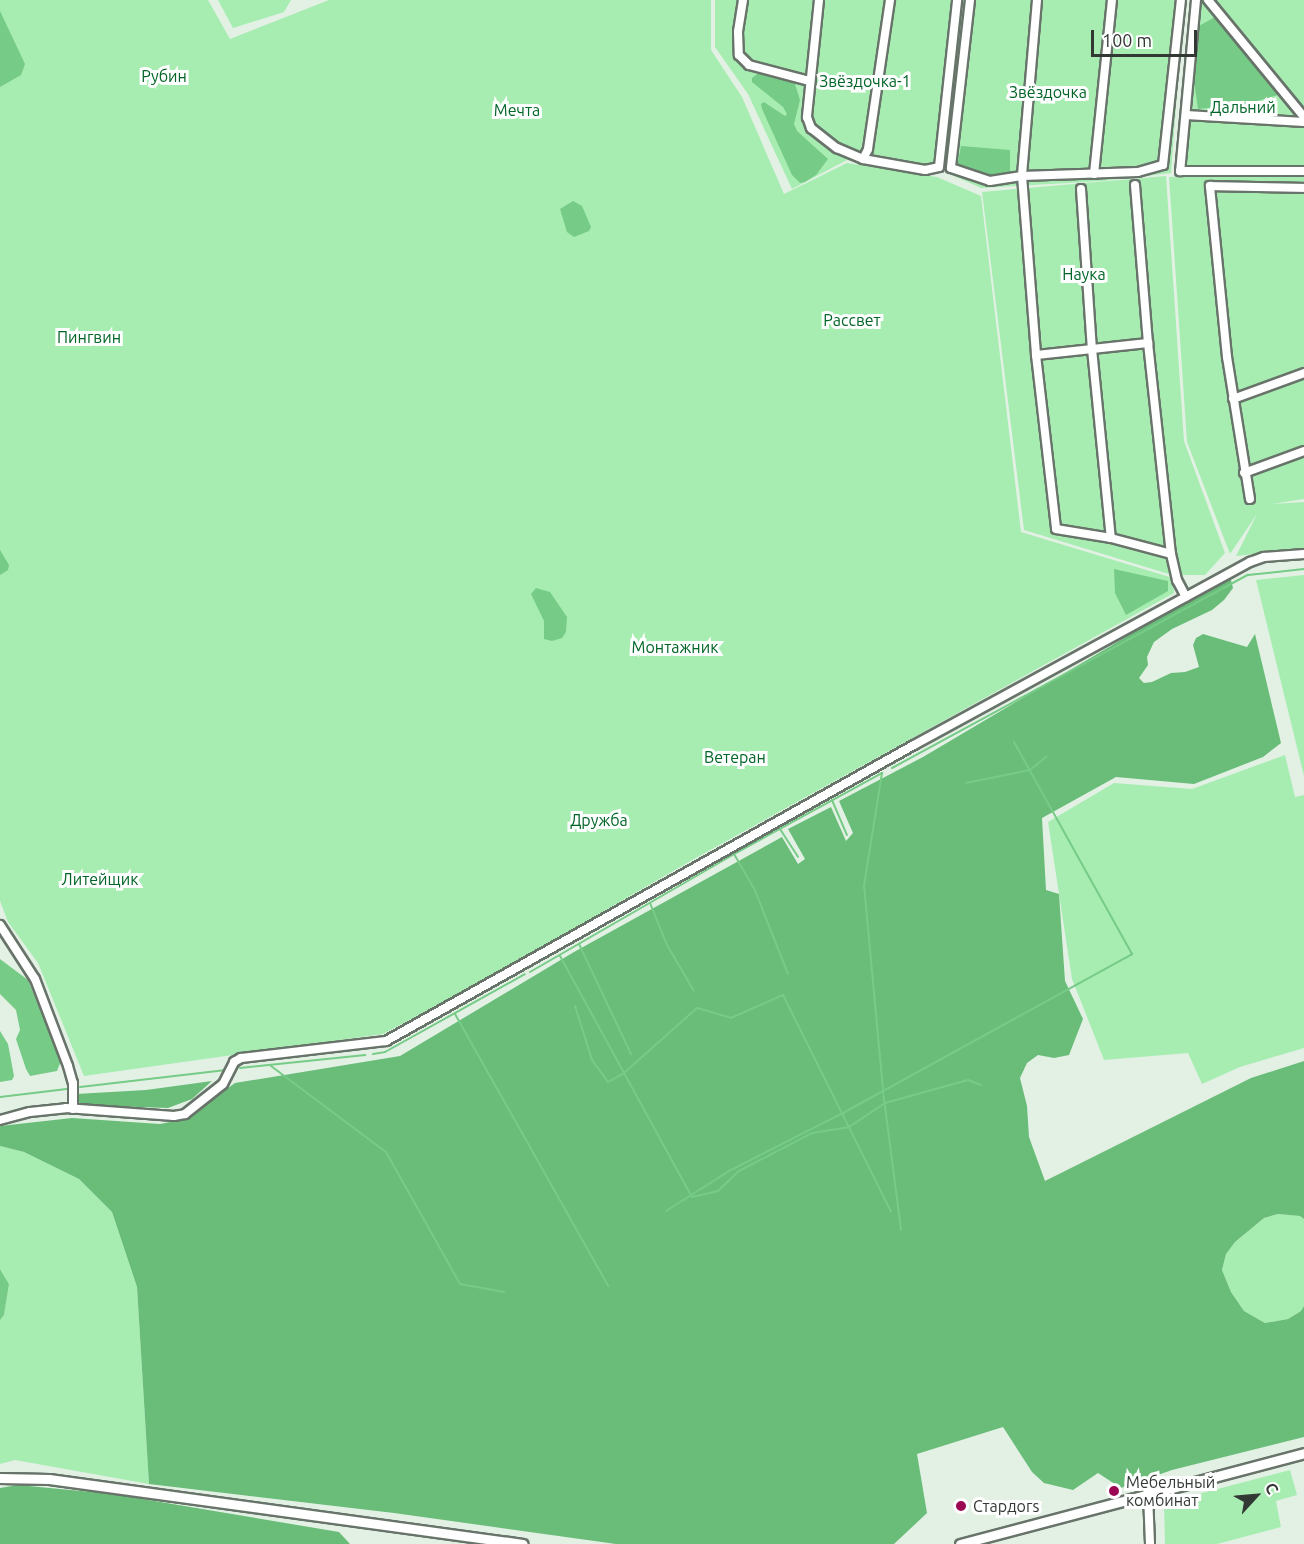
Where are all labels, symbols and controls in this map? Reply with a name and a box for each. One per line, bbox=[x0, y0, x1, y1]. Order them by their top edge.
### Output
scale bar bbox=[1094, 18, 1200, 56]
text: 100 m bbox=[1102, 30, 1152, 50]
park label: Рубин bbox=[141, 66, 187, 86]
park label: Звёздочка-1 bbox=[819, 71, 911, 91]
park label: Звёздочка bbox=[1009, 82, 1087, 102]
park label: Дальний bbox=[1210, 97, 1276, 117]
park label: Мечта bbox=[494, 100, 540, 120]
park label: Наука bbox=[1062, 264, 1106, 284]
park label: Рассвет bbox=[823, 310, 881, 330]
park label: Пингвин bbox=[57, 327, 121, 347]
park label: Монтажник bbox=[632, 637, 718, 657]
park label: Ветеран bbox=[704, 747, 766, 767]
park label: Дружба bbox=[570, 810, 628, 830]
park label: Литейщик bbox=[62, 869, 138, 889]
north arrow bbox=[1226, 1466, 1286, 1526]
place label: Мебельный комбинат bbox=[1126, 1472, 1215, 1510]
text: С bbox=[1262, 1480, 1283, 1497]
marker: Мебельный комбинат bbox=[1107, 1484, 1121, 1498]
place label: Стардогs bbox=[973, 1496, 1039, 1516]
marker: Стардогs bbox=[954, 1499, 968, 1513]

